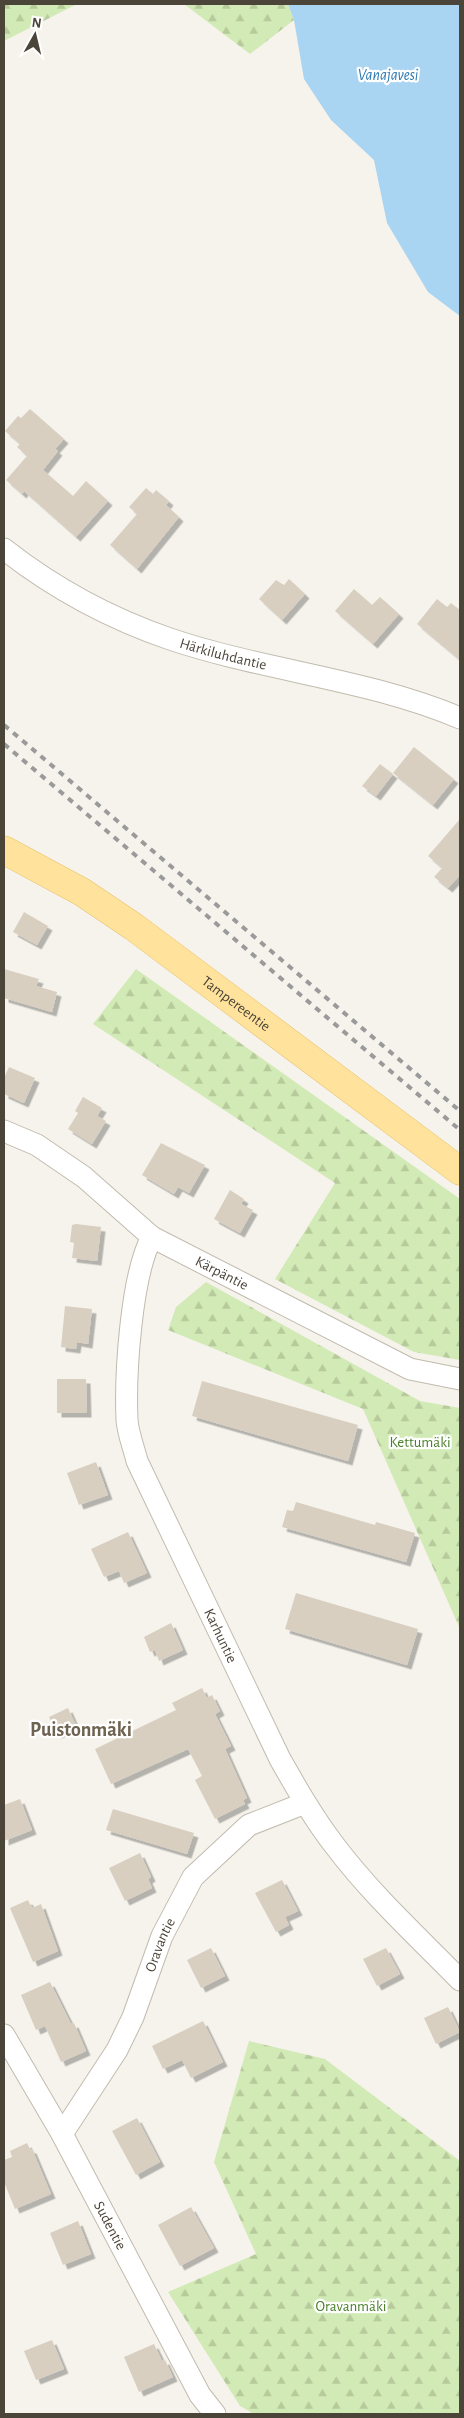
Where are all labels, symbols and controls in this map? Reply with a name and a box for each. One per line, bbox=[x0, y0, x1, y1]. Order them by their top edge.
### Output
north arrow bbox=[10, 10, 60, 60]
text: N bbox=[31, 16, 42, 31]
water label: Vanajavesi bbox=[358, 67, 419, 84]
street label: Härkiluhdantie bbox=[178, 635, 268, 672]
street label: Tampereentie bbox=[199, 973, 273, 1034]
street label: Kärpäntie bbox=[193, 1253, 251, 1293]
park label: Kettumäki bbox=[389, 1435, 451, 1450]
street label: Karhuntie bbox=[201, 1606, 240, 1665]
district label: Puistonmäki bbox=[30, 1720, 132, 1740]
street label: Oravantie bbox=[142, 1915, 178, 1974]
street label: Sudentie bbox=[91, 2199, 129, 2252]
park label: Oravanmäki bbox=[316, 2299, 386, 2314]

